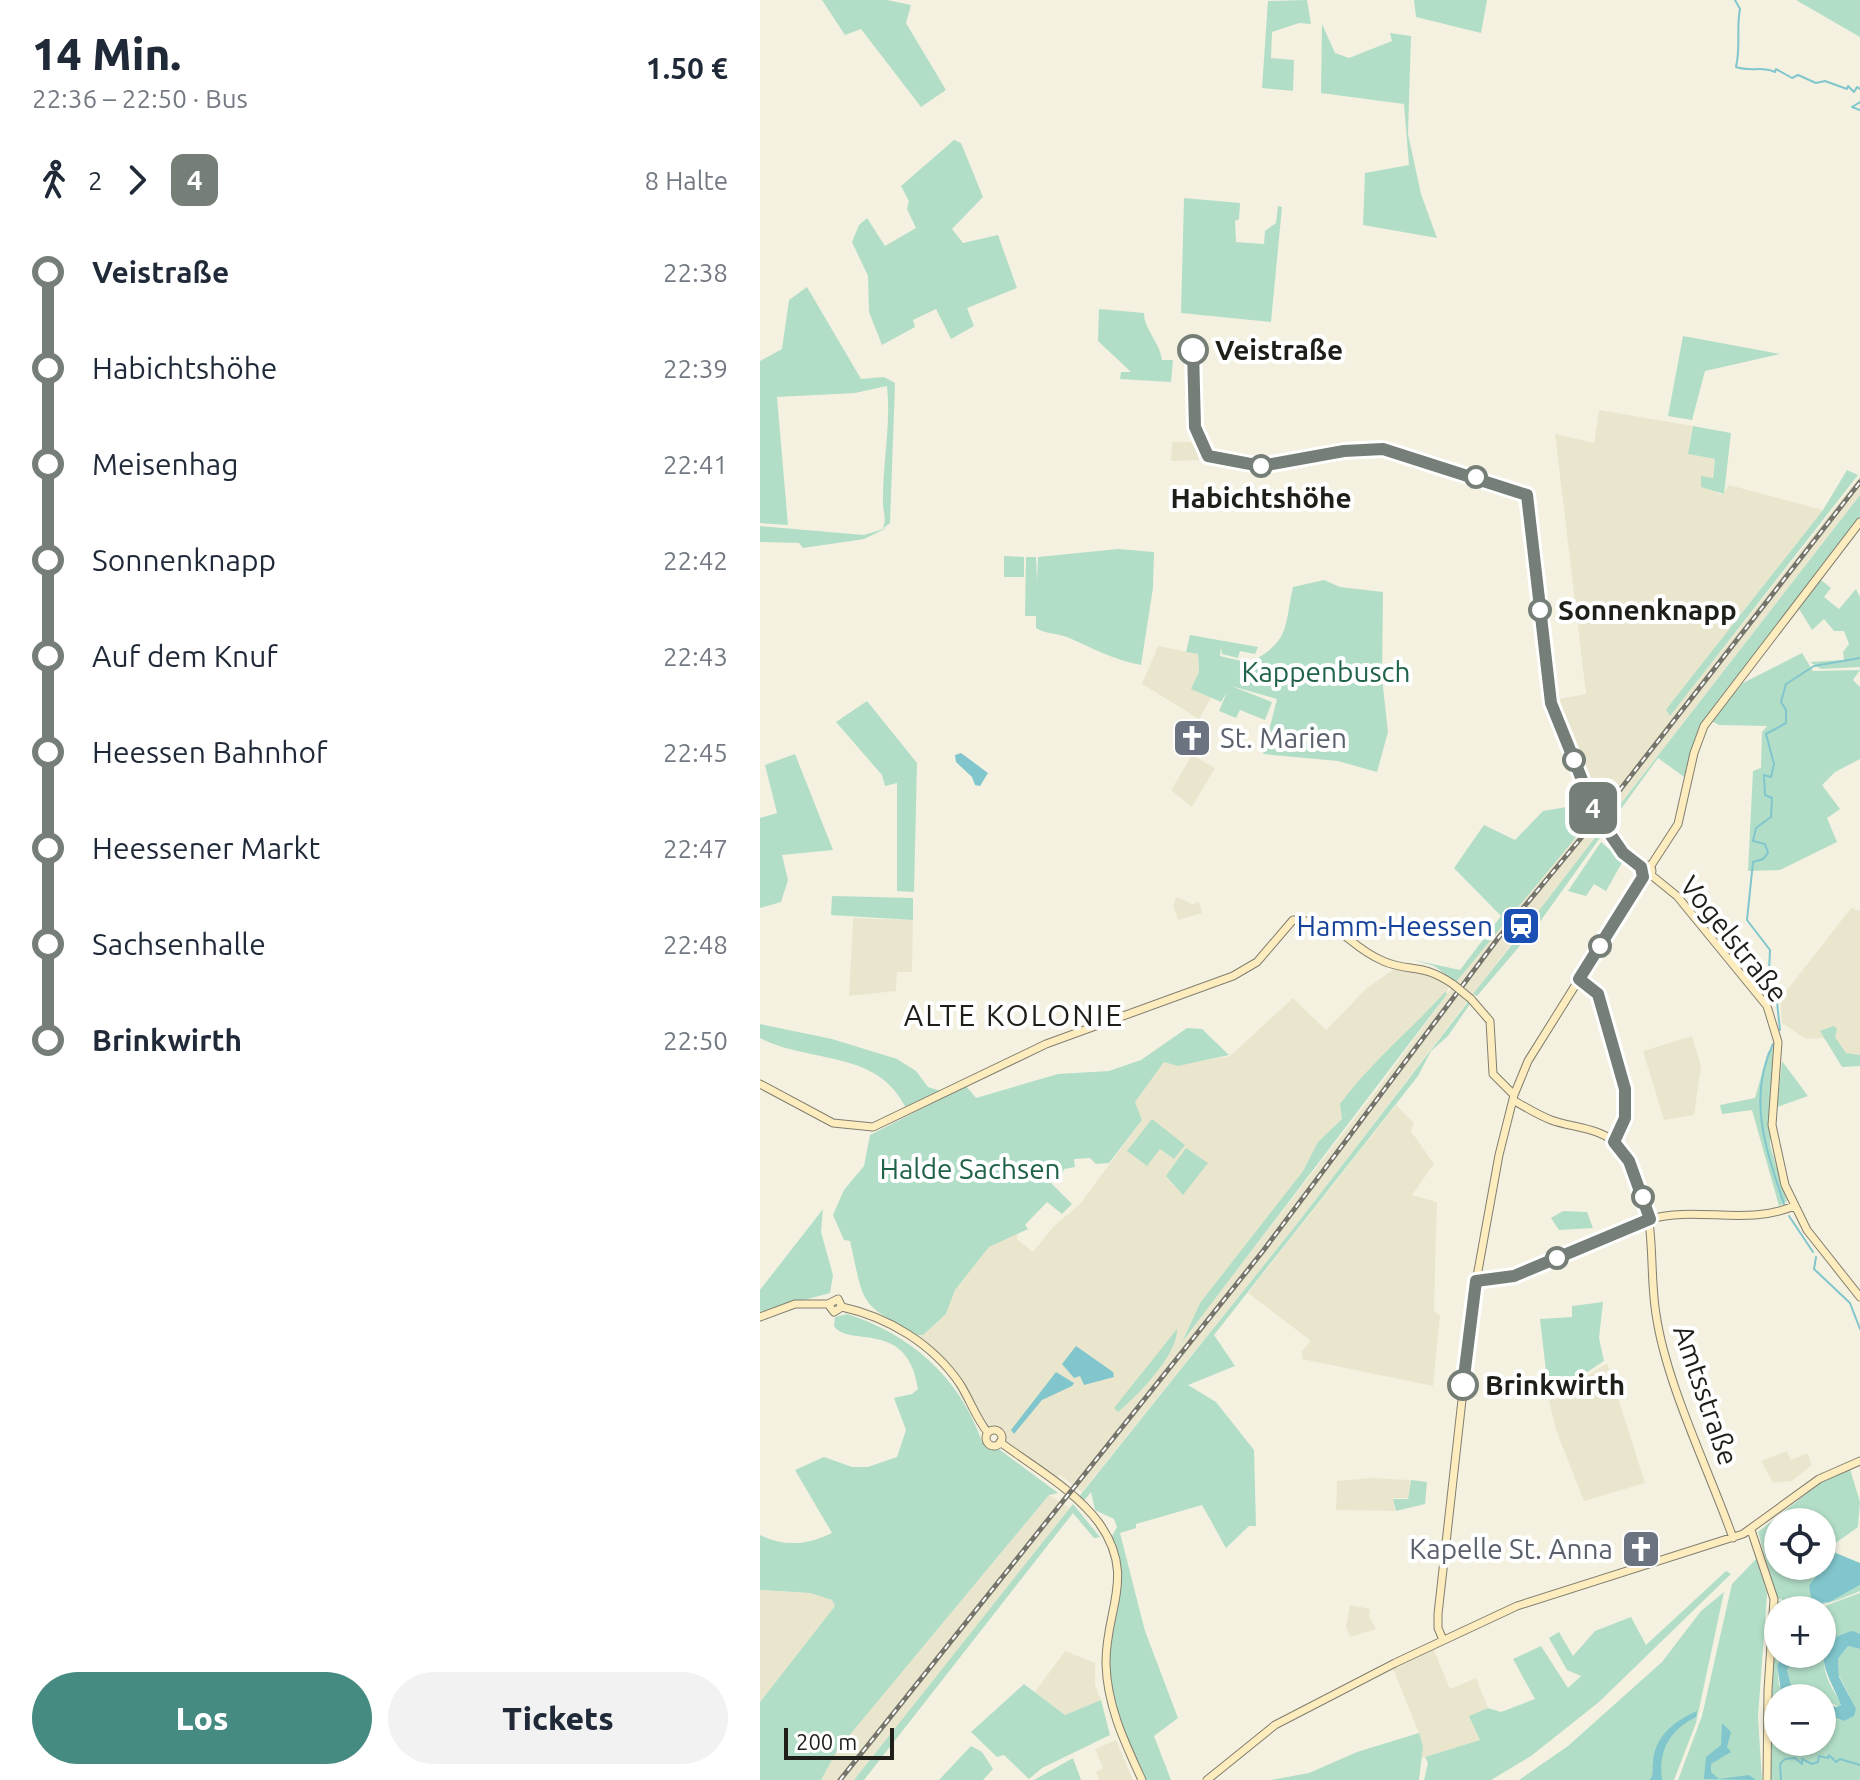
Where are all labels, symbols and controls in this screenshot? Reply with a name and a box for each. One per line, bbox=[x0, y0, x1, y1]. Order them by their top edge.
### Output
text: 14 Min. bbox=[32, 29, 181, 78]
text: 1.50 € bbox=[646, 51, 728, 85]
text: 22:36 – 22:50 · Bus bbox=[32, 84, 248, 113]
icon: walk bbox=[32, 158, 76, 202]
icon: forward bbox=[115, 158, 159, 202]
text: 4 bbox=[187, 164, 202, 195]
text: 2 bbox=[88, 166, 103, 195]
text: 8 Halte bbox=[645, 166, 728, 195]
text: Veistraße bbox=[92, 255, 229, 289]
text: 22:38 bbox=[663, 258, 728, 287]
place label: Veistraße bbox=[1215, 334, 1343, 365]
marker: Veistraße bbox=[1178, 335, 1208, 365]
text: Habichtshöhe bbox=[92, 351, 277, 385]
text: 22:39 bbox=[663, 354, 728, 383]
text: Meisenhag bbox=[92, 447, 238, 481]
text: 22:41 bbox=[663, 450, 728, 479]
marker: Habichtshöhe bbox=[1250, 455, 1272, 477]
unlabelled marker bbox=[1465, 466, 1487, 488]
place label: Habichtshöhe bbox=[1170, 482, 1352, 513]
text: Sonnenknapp bbox=[92, 543, 276, 577]
text: 22:42 bbox=[663, 546, 728, 575]
place label: Sonnenknapp bbox=[1558, 594, 1737, 625]
marker: Sonnenknapp bbox=[1529, 599, 1551, 621]
text: Auf dem Knuf bbox=[92, 639, 278, 673]
text: 22:43 bbox=[663, 642, 728, 671]
park label: Kappenbusch bbox=[1241, 656, 1411, 687]
church icon: St. Marien bbox=[1171, 717, 1213, 759]
place label: St. Marien bbox=[1220, 722, 1347, 753]
text: Heessen Bahnhof bbox=[92, 735, 327, 769]
text: 22:45 bbox=[663, 738, 728, 767]
unlabelled marker bbox=[1563, 749, 1585, 771]
line badge: 4 bbox=[1567, 782, 1619, 834]
text: 4 bbox=[1585, 792, 1601, 823]
text: Heessener Markt bbox=[92, 831, 320, 865]
text: 22:47 bbox=[663, 834, 728, 863]
street label: Vogelstraße bbox=[1674, 870, 1794, 1008]
station icon: Hamm-Heessen bbox=[1500, 905, 1542, 947]
place label: Hamm-Heessen bbox=[1296, 910, 1493, 941]
text: Sachsenhalle bbox=[92, 927, 266, 961]
text: 22:48 bbox=[663, 930, 728, 959]
unlabelled marker bbox=[1589, 935, 1611, 957]
district label: ALTE KOLONIE bbox=[904, 998, 1124, 1032]
text: Brinkwirth bbox=[92, 1023, 242, 1057]
text: 22:50 bbox=[663, 1026, 728, 1055]
park label: Halde Sachsen bbox=[879, 1153, 1061, 1184]
unlabelled marker bbox=[1632, 1186, 1654, 1208]
unlabelled marker bbox=[1546, 1247, 1568, 1269]
street label: Amtsstraße bbox=[1668, 1321, 1745, 1469]
place label: Brinkwirth bbox=[1485, 1369, 1625, 1400]
marker: Brinkwirth bbox=[1448, 1370, 1478, 1400]
map controls bbox=[1764, 1508, 1836, 1756]
button: locate bbox=[1764, 1508, 1836, 1580]
church icon: Kapelle St. Anna bbox=[1620, 1528, 1662, 1570]
place label: Kapelle St. Anna bbox=[1409, 1533, 1613, 1564]
button: + bbox=[1764, 1596, 1836, 1668]
button: Los bbox=[32, 1672, 372, 1764]
button: Tickets bbox=[388, 1672, 728, 1764]
button: − bbox=[1764, 1684, 1836, 1756]
scale bar bbox=[784, 1724, 894, 1760]
text: 200 m bbox=[796, 1729, 857, 1754]

